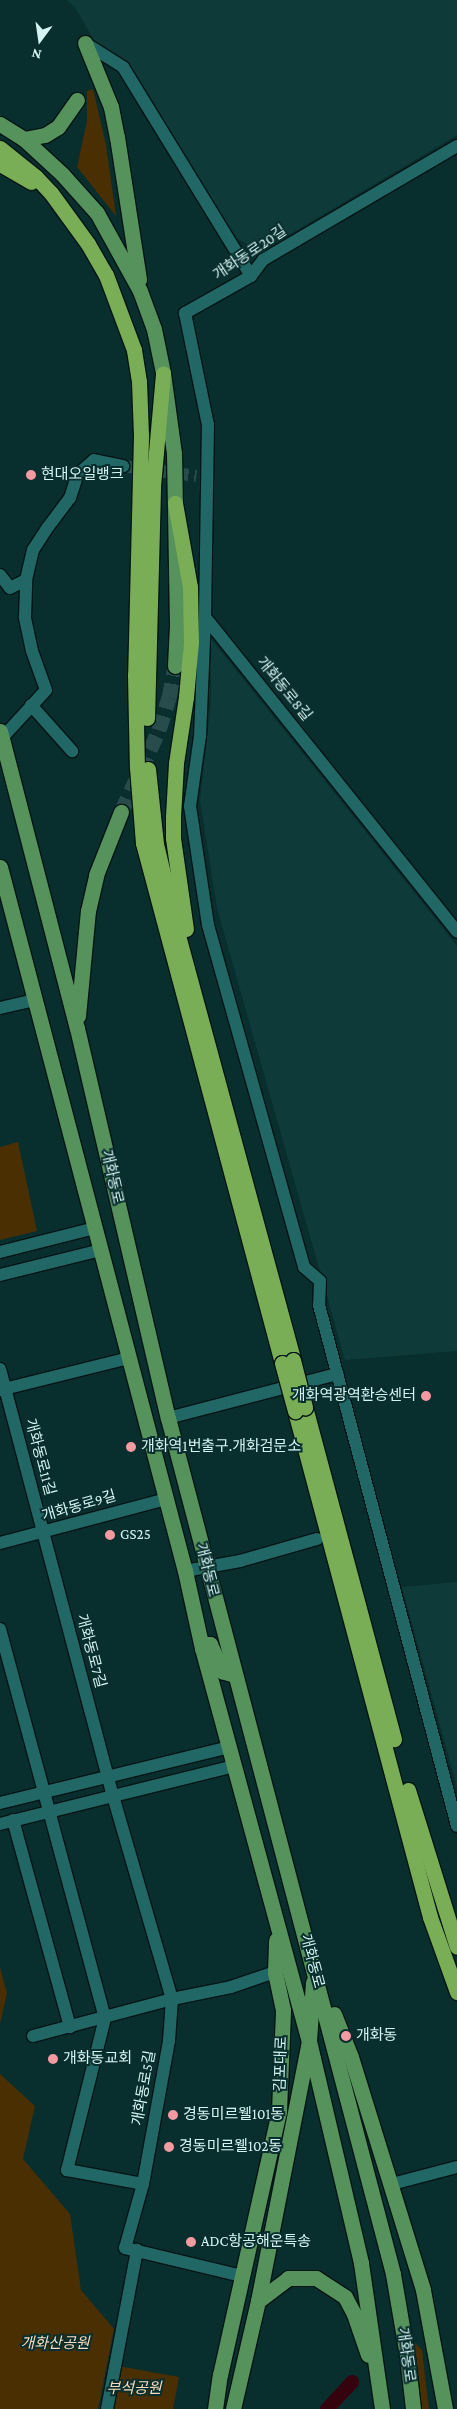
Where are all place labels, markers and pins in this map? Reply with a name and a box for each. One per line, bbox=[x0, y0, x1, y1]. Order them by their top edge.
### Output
place label: 현대오일뱅크 bbox=[41, 466, 124, 484]
marker: 현대오일뱅크 bbox=[25, 469, 37, 481]
place label: 개화역광역환승센터 bbox=[292, 1387, 416, 1405]
marker: 개화역광역환승센터 bbox=[420, 1390, 432, 1402]
place label: 개화역1번출구.개화검문소 bbox=[141, 1438, 301, 1456]
marker: 개화역1번출구.개화검문소 bbox=[125, 1441, 137, 1453]
place label: GS25 bbox=[120, 1526, 151, 1544]
marker: GS25 bbox=[104, 1529, 116, 1541]
place label: 개화동 bbox=[356, 2027, 397, 2045]
marker: 개화동 bbox=[340, 2030, 352, 2042]
place label: 개화동교회 bbox=[63, 2050, 132, 2068]
marker: 개화동교회 bbox=[47, 2053, 59, 2065]
place label: 경동미르웰101동 bbox=[183, 2106, 284, 2124]
marker: 경동미르웰101동 bbox=[167, 2109, 179, 2121]
place label: 경동미르웰102동 bbox=[179, 2138, 282, 2156]
marker: 경동미르웰102동 bbox=[163, 2141, 175, 2153]
place label: ADC항공해운특송 bbox=[201, 2233, 311, 2251]
marker: ADC항공해운특송 bbox=[185, 2236, 197, 2248]

